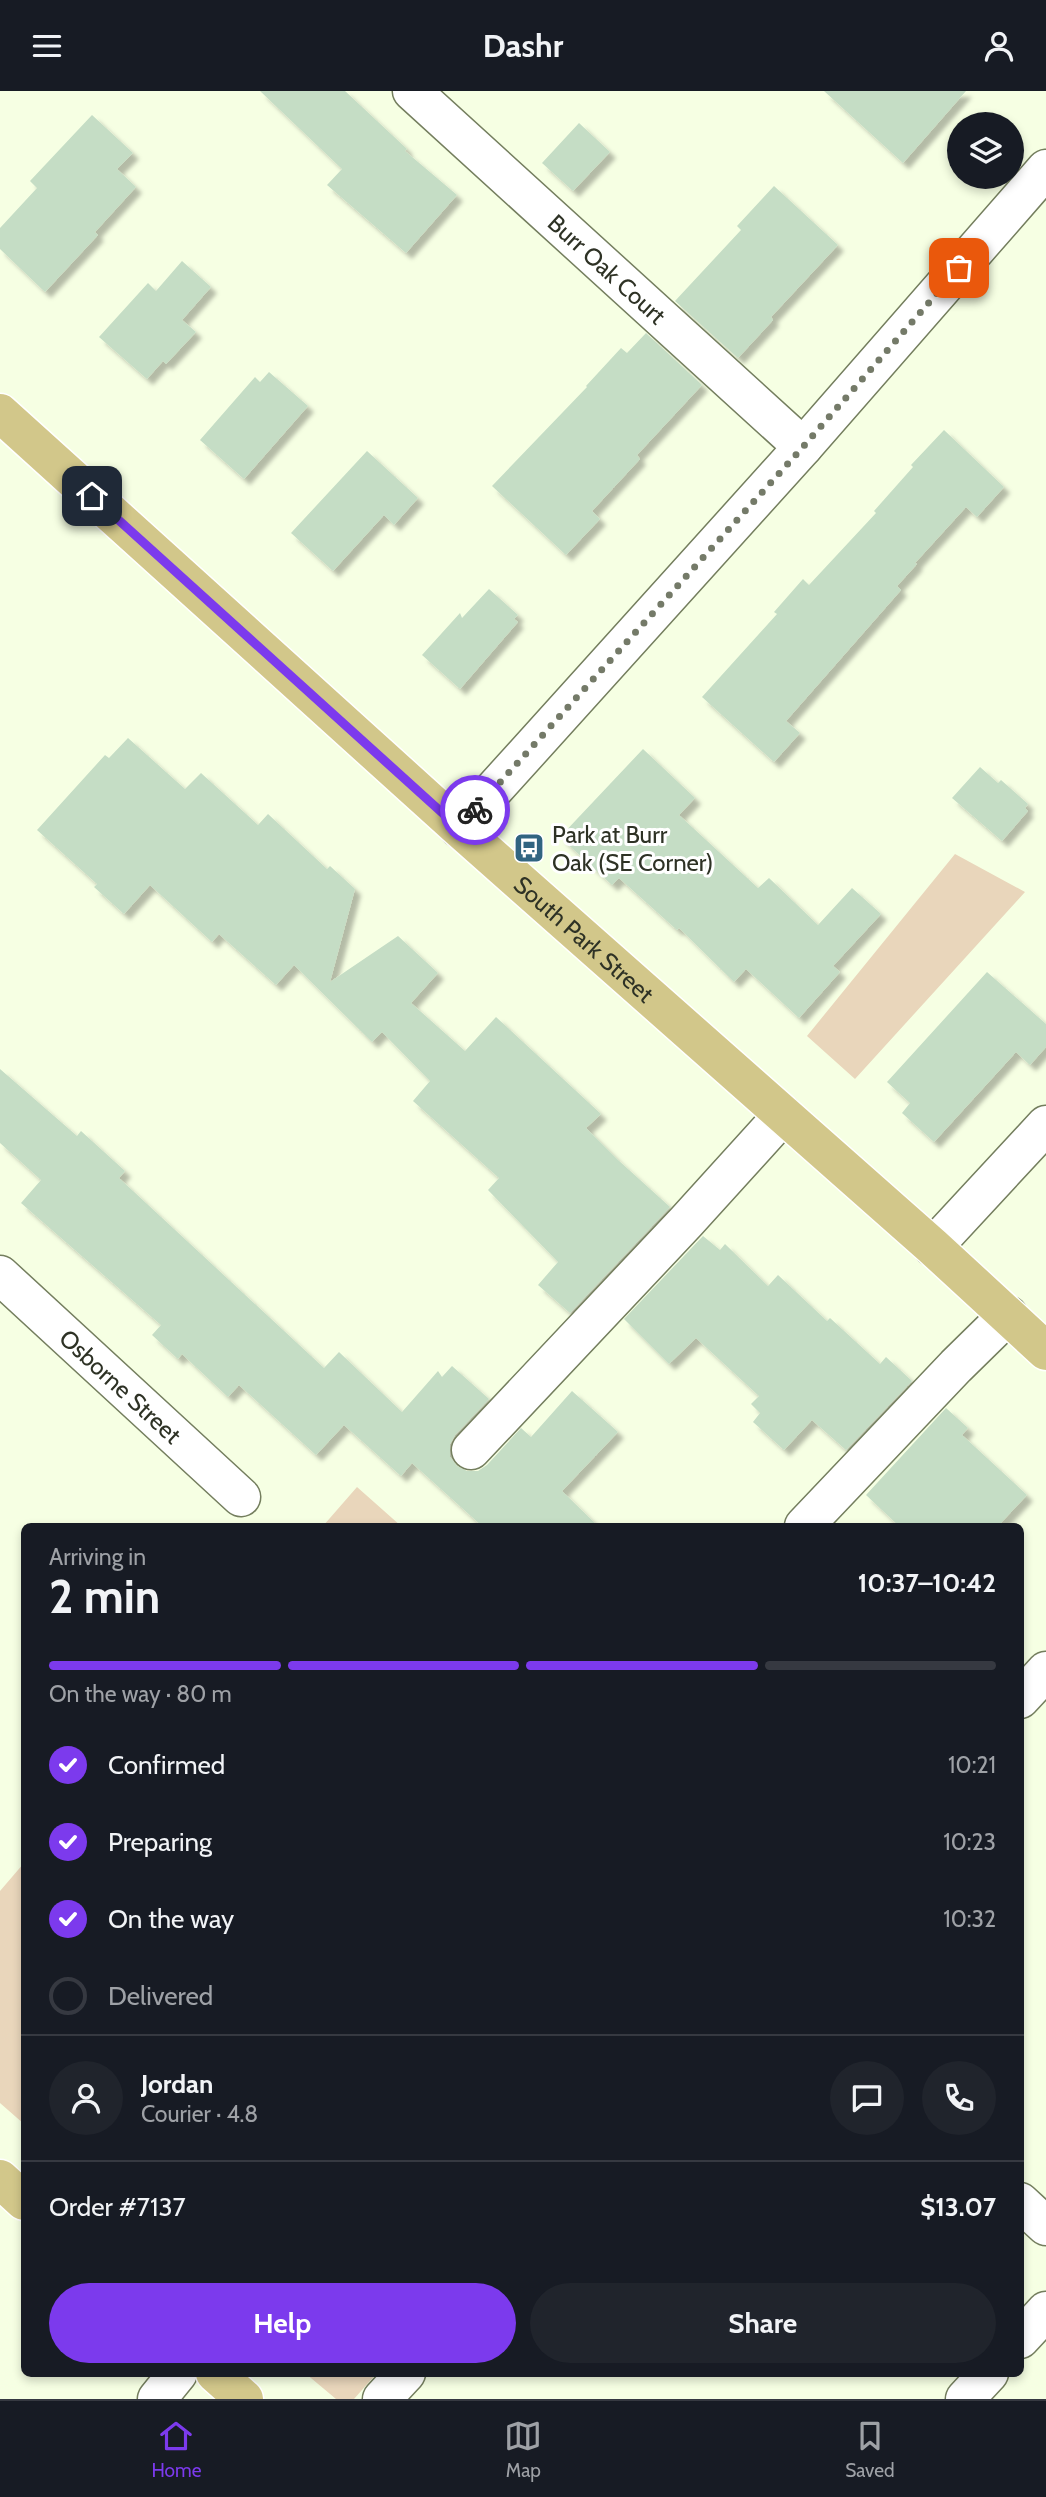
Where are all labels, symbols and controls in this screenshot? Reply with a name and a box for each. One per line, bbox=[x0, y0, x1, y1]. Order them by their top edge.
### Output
text: Dashr bbox=[483, 26, 563, 65]
icon: menu bbox=[28, 27, 66, 65]
icon: person bbox=[980, 27, 1018, 65]
map controls bbox=[947, 112, 1024, 189]
button: layers bbox=[947, 112, 1024, 189]
street label: Burr Oak Court bbox=[542, 208, 672, 330]
pin bbox=[929, 238, 989, 298]
icon: bag bbox=[940, 249, 978, 287]
pin bbox=[62, 466, 122, 526]
icon: home bbox=[73, 477, 111, 515]
courier bbox=[440, 775, 510, 845]
icon: bike bbox=[456, 791, 494, 829]
place label: Park at Burr Oak (SE Corner) bbox=[552, 820, 713, 877]
bus stop icon: Park at Burr Oak (SE Corner) bbox=[512, 831, 546, 865]
street label: South Park Street bbox=[508, 869, 660, 1008]
street label: Osborne Street bbox=[54, 1323, 188, 1449]
text: Arriving in bbox=[49, 1543, 146, 1571]
text: 10:37–10:42 bbox=[858, 1567, 996, 1599]
text: 2 min bbox=[49, 1569, 160, 1625]
text: On the way · 80 m bbox=[49, 1680, 232, 1708]
icon: check bbox=[49, 1746, 87, 1784]
text: Confirmed bbox=[108, 1749, 225, 1781]
text: 10:21 bbox=[948, 1751, 996, 1779]
icon: check bbox=[49, 1823, 87, 1861]
text: Preparing bbox=[108, 1826, 212, 1858]
text: 10:23 bbox=[943, 1828, 996, 1856]
icon: check bbox=[49, 1900, 87, 1938]
text: On the way bbox=[108, 1903, 234, 1935]
text: 10:32 bbox=[943, 1905, 996, 1933]
text: Delivered bbox=[108, 1980, 213, 2012]
button: person bbox=[49, 2061, 123, 2135]
button: chat bbox=[830, 2061, 904, 2135]
button: phone bbox=[922, 2061, 996, 2135]
text: Jordan bbox=[141, 2068, 213, 2100]
text: Courier · 4.8 bbox=[141, 2100, 258, 2128]
text: Order #7137 bbox=[49, 2191, 186, 2223]
text: $13.07 bbox=[920, 2191, 996, 2223]
button: Help bbox=[49, 2283, 516, 2363]
button: Share bbox=[530, 2283, 996, 2363]
tab: Home bbox=[151, 2417, 201, 2482]
tab: Map bbox=[504, 2417, 542, 2482]
tab: Saved bbox=[845, 2417, 895, 2482]

